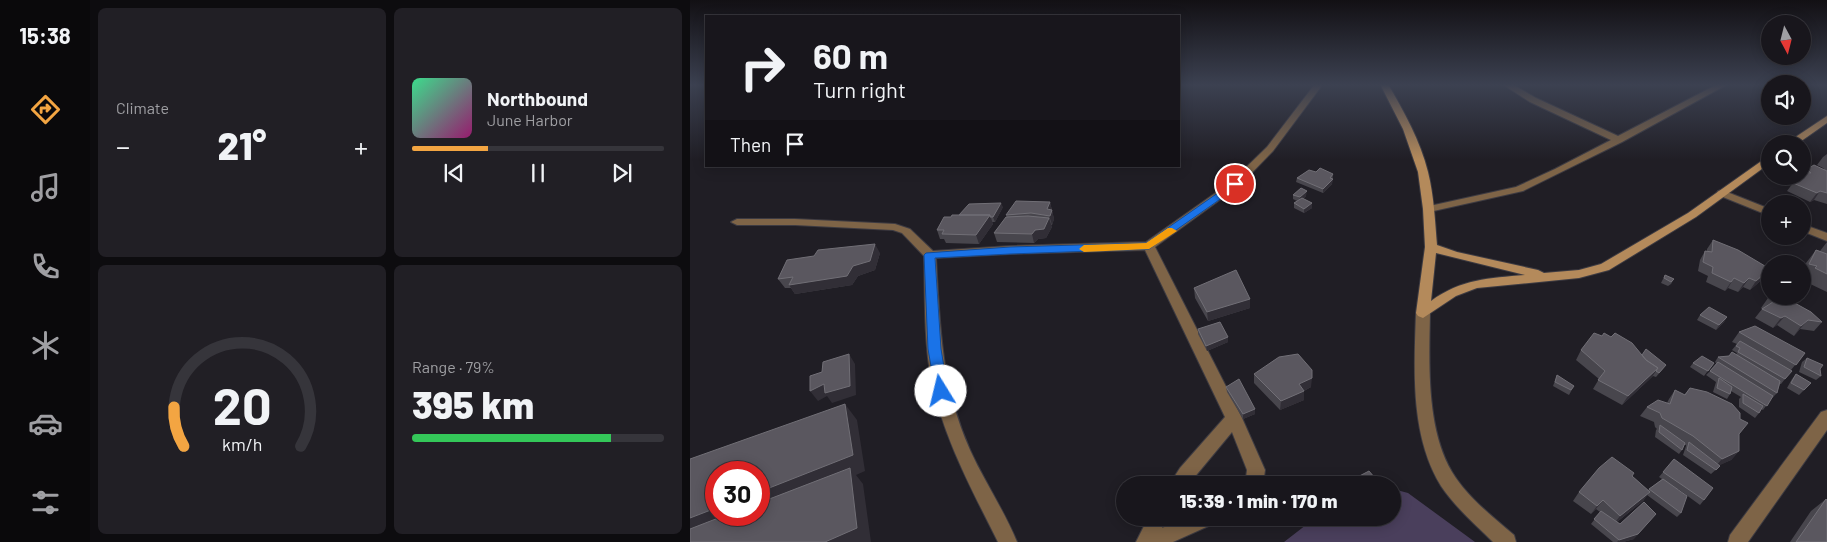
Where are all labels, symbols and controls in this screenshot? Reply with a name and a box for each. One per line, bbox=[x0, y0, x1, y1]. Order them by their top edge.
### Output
north arrow bbox=[1761, 15, 1811, 65]
map controls bbox=[1761, 15, 1811, 305]
text: 15:38 bbox=[19, 22, 71, 48]
text: 60 m bbox=[813, 34, 888, 76]
icon: right bbox=[730, 35, 795, 100]
button: sound bbox=[1761, 75, 1811, 125]
text: Turn right bbox=[813, 76, 906, 102]
text: Northbound bbox=[487, 87, 588, 110]
icon: directions bbox=[28, 92, 63, 127]
text: Climate bbox=[116, 98, 169, 117]
text: June Harbor bbox=[487, 110, 573, 129]
text: 21° bbox=[217, 122, 267, 168]
text: − bbox=[116, 129, 130, 163]
text: + bbox=[354, 129, 368, 163]
icon: arrive bbox=[781, 130, 809, 158]
text: Then bbox=[730, 133, 771, 156]
button: search bbox=[1761, 135, 1811, 185]
icon: previous bbox=[440, 159, 468, 187]
icon: pause bbox=[524, 159, 552, 187]
icon: next bbox=[608, 159, 636, 187]
pin bbox=[1214, 163, 1256, 205]
icon: music bbox=[28, 170, 63, 205]
icon: arrive bbox=[1221, 170, 1249, 198]
button: + bbox=[1761, 195, 1811, 245]
icon: phone bbox=[28, 249, 63, 284]
button: − bbox=[1761, 255, 1811, 305]
icon: climate bbox=[28, 328, 63, 363]
text: Range · 79% bbox=[412, 357, 495, 376]
position arrow bbox=[914, 364, 966, 416]
text: 20 bbox=[213, 373, 271, 435]
text: 395 km bbox=[412, 381, 534, 427]
icon: car bbox=[28, 406, 63, 441]
text: km/h bbox=[222, 433, 262, 455]
speed limit sign: 30 bbox=[705, 461, 770, 526]
icon: filters bbox=[28, 485, 63, 520]
text: 15:39 · 1 min · 170 m bbox=[1180, 489, 1337, 512]

